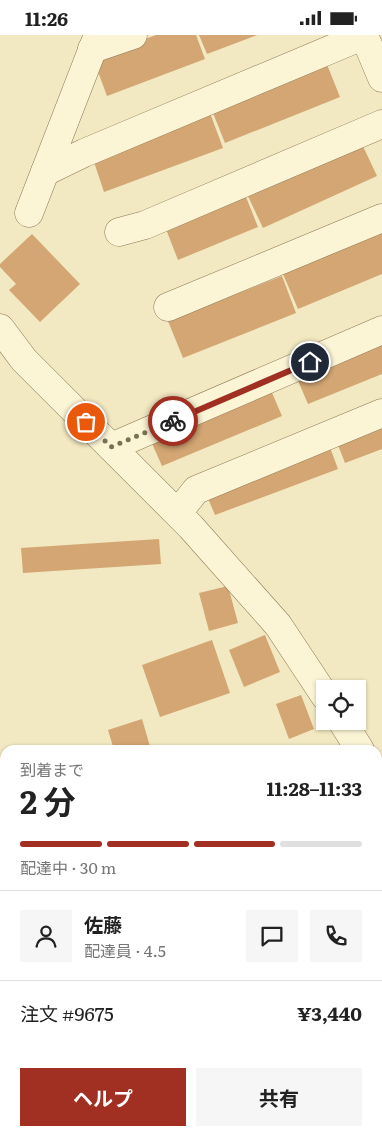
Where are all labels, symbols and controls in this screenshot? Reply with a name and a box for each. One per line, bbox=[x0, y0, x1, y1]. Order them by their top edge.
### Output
text: 11:26 bbox=[25, 4, 68, 32]
pin bbox=[289, 341, 331, 383]
icon: home bbox=[296, 348, 324, 376]
courier bbox=[148, 396, 198, 446]
pin bbox=[65, 401, 107, 443]
icon: bike bbox=[159, 407, 187, 435]
icon: bag bbox=[72, 408, 100, 436]
map controls bbox=[316, 680, 366, 730]
button: locate bbox=[316, 680, 366, 730]
text: 到着まで bbox=[20, 757, 84, 781]
text: 11:28–11:33 bbox=[267, 774, 362, 802]
text: 2 分 bbox=[20, 776, 76, 824]
text: 配達中 · 30 m bbox=[20, 855, 116, 879]
button: person bbox=[20, 910, 72, 962]
text: 佐藤 bbox=[84, 910, 122, 938]
button: chat bbox=[246, 910, 298, 962]
button: phone bbox=[310, 910, 362, 962]
text: 配達員 · 4.5 bbox=[84, 938, 166, 962]
text: 注文 #9675 bbox=[20, 999, 114, 1027]
text: ¥3,440 bbox=[297, 999, 362, 1027]
button: ヘルプ bbox=[20, 1068, 186, 1126]
button: 共有 bbox=[196, 1068, 362, 1126]

